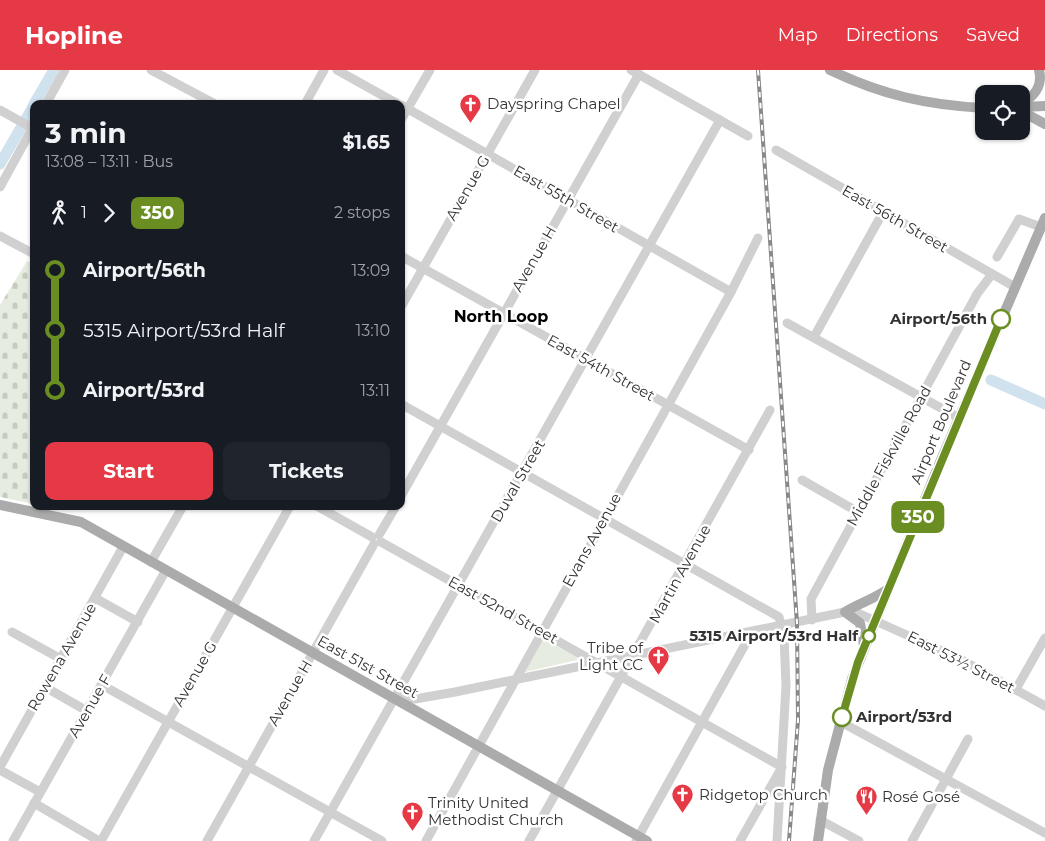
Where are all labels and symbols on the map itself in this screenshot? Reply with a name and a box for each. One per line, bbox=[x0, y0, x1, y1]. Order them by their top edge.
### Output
church icon: Dayspring Chapel bbox=[459, 92, 483, 123]
place label: Dayspring Chapel bbox=[487, 94, 621, 113]
street label: Avenue G bbox=[441, 152, 494, 224]
street label: East 55th Street bbox=[510, 161, 622, 236]
street label: East 56th Street bbox=[839, 181, 952, 257]
street label: Avenue H bbox=[507, 223, 560, 295]
district label: North Loop bbox=[454, 307, 548, 326]
place label: Airport/56th bbox=[889, 309, 987, 328]
marker: Airport/56th bbox=[991, 309, 1011, 329]
street label: East 54th Street bbox=[544, 330, 658, 405]
street label: Airport Boulevard bbox=[906, 357, 975, 487]
street label: Middle Fiskville Road bbox=[842, 382, 935, 529]
street label: Duval Street bbox=[486, 436, 549, 526]
street label: Evans Avenue bbox=[558, 489, 625, 590]
line badge: 350 bbox=[889, 501, 947, 533]
street label: Martin Avenue bbox=[645, 521, 715, 627]
street label: East 52nd Street bbox=[445, 572, 561, 648]
street label: Rowena Avenue bbox=[23, 599, 100, 714]
place label: 5315 Airport/53rd Half bbox=[689, 626, 859, 645]
street label: East 53½ Street bbox=[904, 626, 1018, 697]
marker: 5315 Airport/53rd Half bbox=[862, 629, 876, 643]
street label: East 51st Street bbox=[314, 631, 422, 702]
street label: Avenue G bbox=[168, 638, 221, 710]
place label: Tribe of Light CC bbox=[579, 638, 644, 674]
church icon: Tribe of Light CC bbox=[647, 645, 671, 676]
street label: Avenue H bbox=[263, 657, 316, 729]
street label: Avenue F bbox=[64, 671, 115, 741]
marker: Airport/53rd bbox=[832, 707, 852, 727]
place label: Airport/53rd bbox=[855, 707, 952, 726]
church icon: Ridgetop Church bbox=[671, 783, 695, 814]
place label: Ridgetop Church bbox=[699, 785, 828, 804]
restaurant icon: Rosé Gosé bbox=[854, 785, 878, 816]
place label: Rosé Gosé bbox=[882, 787, 960, 806]
place label: Trinity United Methodist Church bbox=[428, 793, 564, 829]
church icon: Trinity United Methodist Church bbox=[400, 800, 424, 831]

